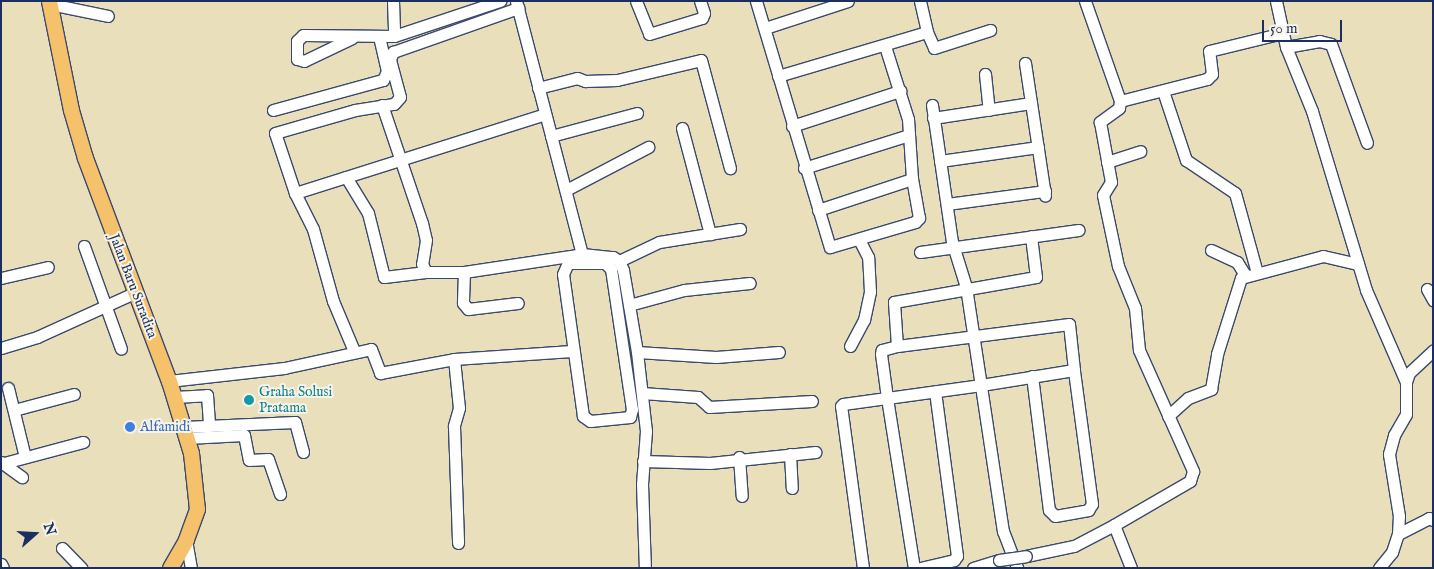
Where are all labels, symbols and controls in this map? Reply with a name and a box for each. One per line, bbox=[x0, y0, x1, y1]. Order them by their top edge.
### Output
scale bar bbox=[1264, 10, 1344, 42]
text: 50 m bbox=[1270, 19, 1298, 38]
street label: Jalan Baru Suradita bbox=[105, 232, 161, 340]
place label: Graha Solusi Pratama bbox=[259, 384, 332, 417]
marker: Graha Solusi Pratama bbox=[243, 394, 255, 406]
place label: Alfamidi bbox=[140, 419, 190, 435]
marker: Alfamidi bbox=[124, 421, 136, 433]
north arrow bbox=[10, 509, 60, 559]
text: N bbox=[39, 520, 60, 538]

